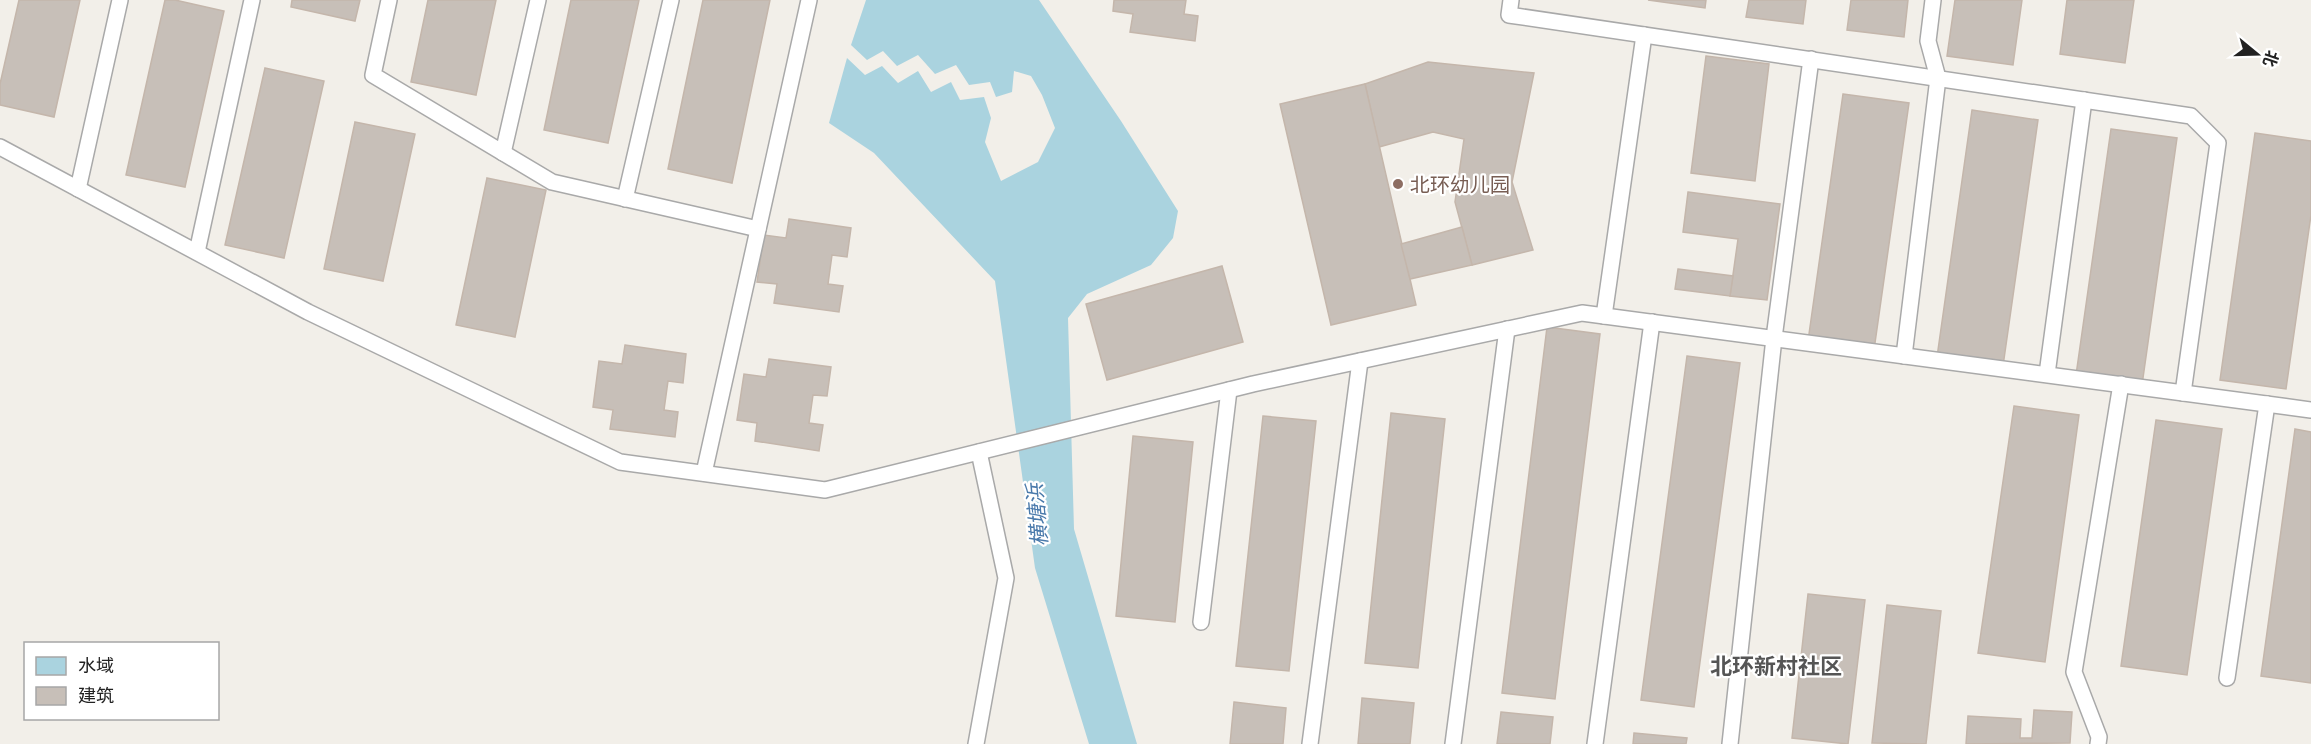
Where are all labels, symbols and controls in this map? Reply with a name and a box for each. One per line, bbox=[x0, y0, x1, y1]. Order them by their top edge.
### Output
north arrow bbox=[2227, 24, 2287, 84]
text: 北 bbox=[2258, 48, 2284, 70]
place label: 北环幼儿园 bbox=[1410, 171, 1510, 198]
marker: 北环幼儿园 bbox=[1391, 177, 1405, 191]
water label: 横塘浜 bbox=[1020, 480, 1054, 548]
legend bbox=[24, 642, 219, 720]
district label: 北环新村社区 bbox=[1710, 651, 1842, 681]
text: 水域 bbox=[78, 653, 114, 678]
text: 建筑 bbox=[78, 683, 114, 708]

